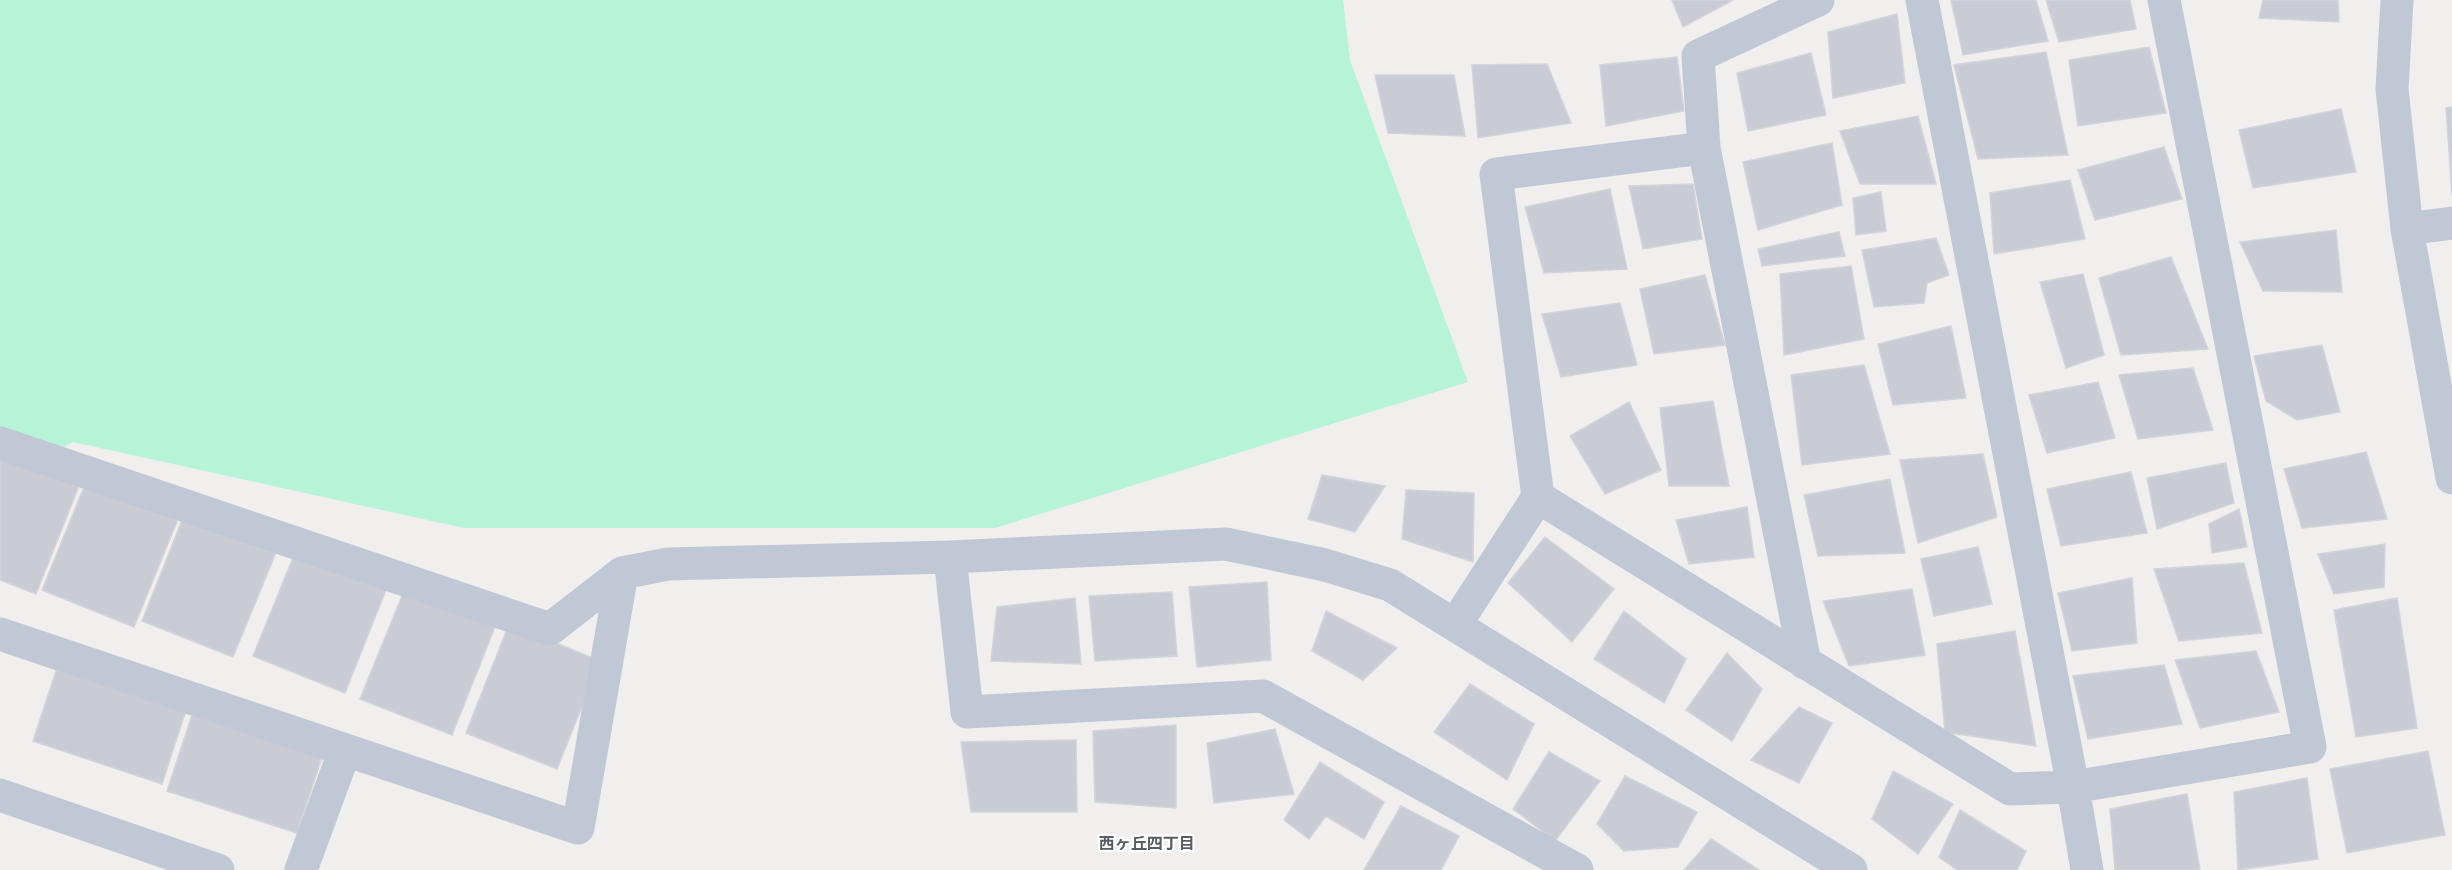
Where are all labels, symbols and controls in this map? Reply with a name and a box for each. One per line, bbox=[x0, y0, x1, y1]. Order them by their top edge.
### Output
district label: 西ヶ丘四丁目 bbox=[1099, 834, 1195, 853]

